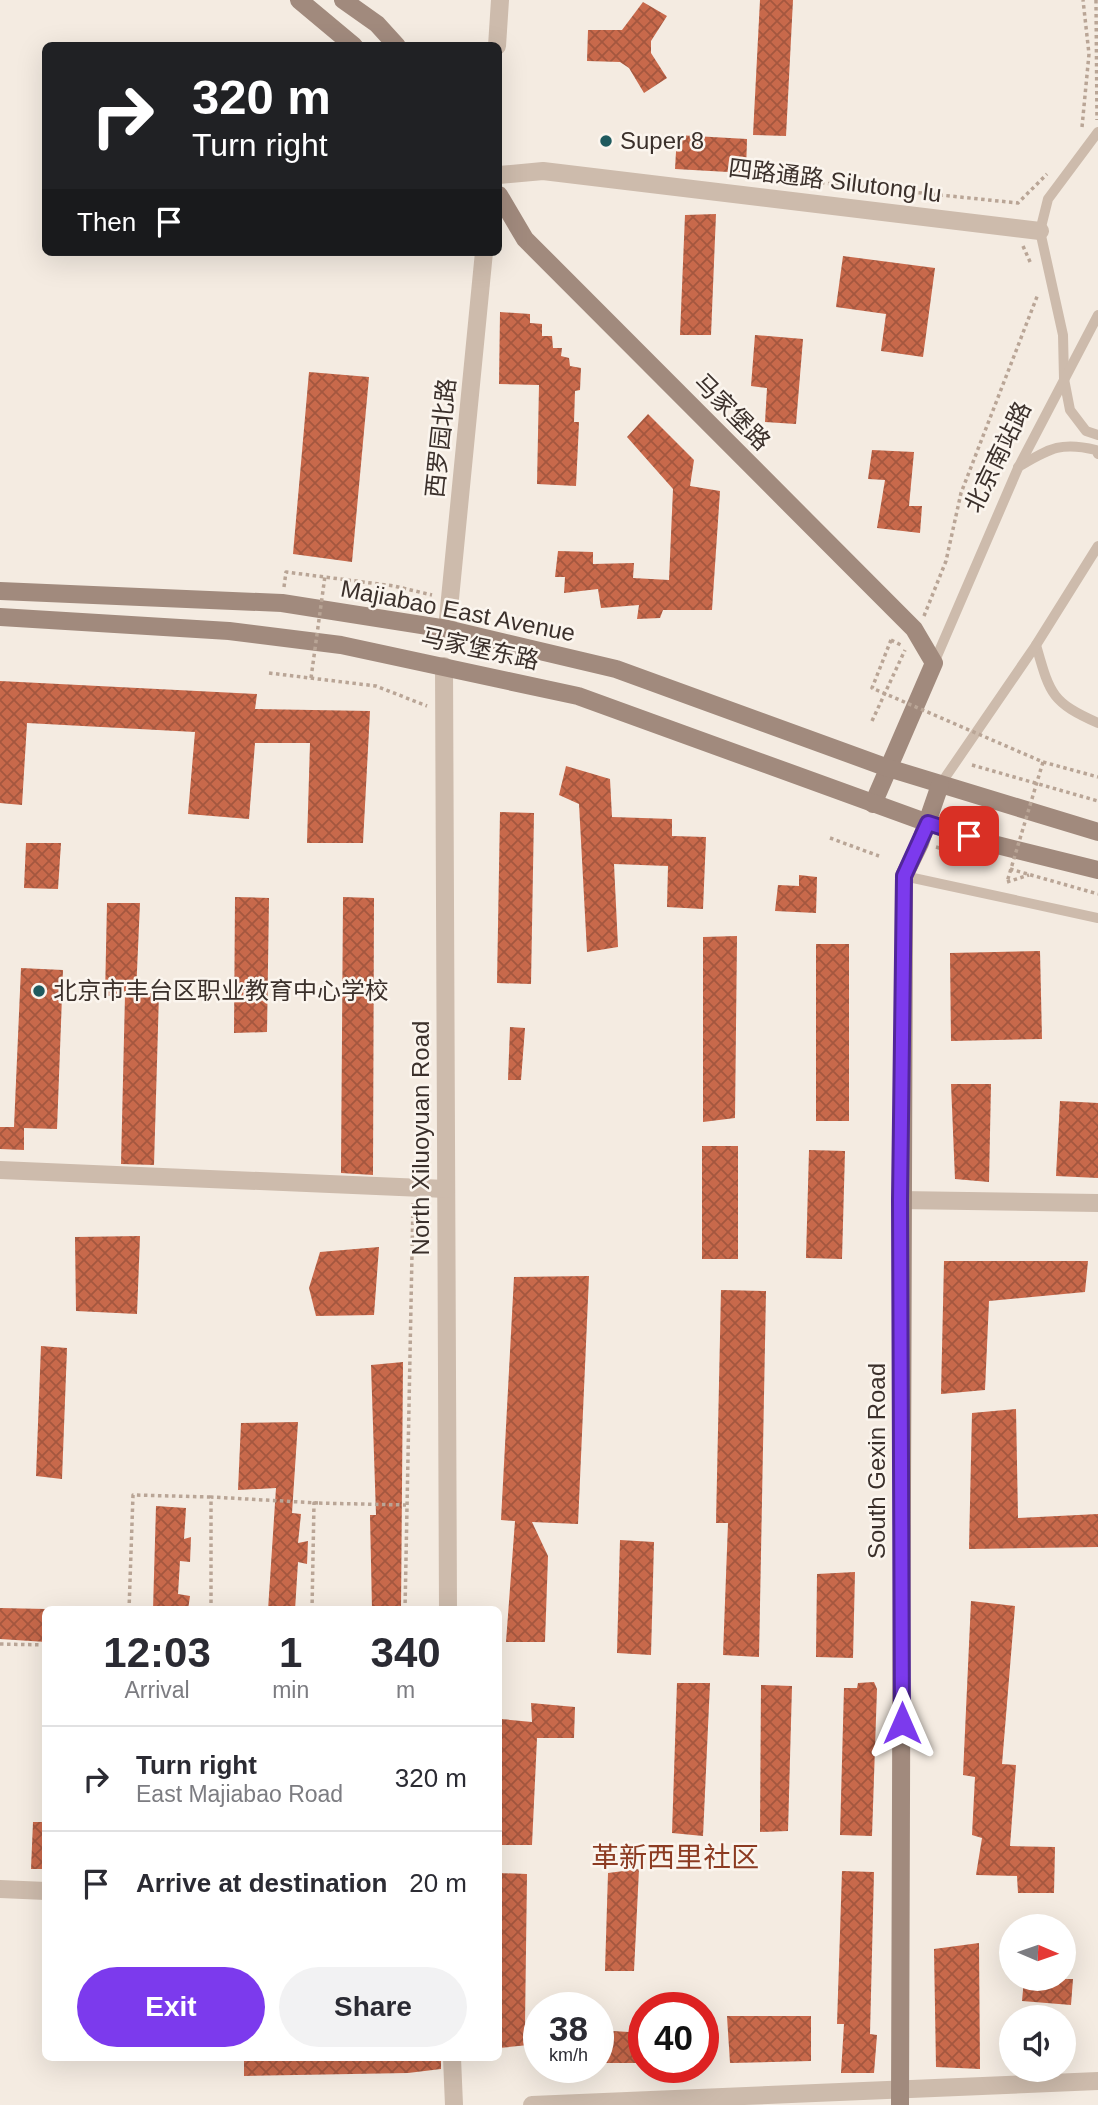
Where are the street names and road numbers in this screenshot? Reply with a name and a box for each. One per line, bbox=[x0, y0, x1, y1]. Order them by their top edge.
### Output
street label: 四路通路 Silutong lu bbox=[727, 154, 943, 207]
street label: 马家堡路 bbox=[689, 368, 776, 455]
street label: 西罗园北路 bbox=[421, 377, 460, 499]
street label: 北京南站路 bbox=[959, 397, 1036, 517]
street label: Majiabao East Avenue bbox=[339, 575, 578, 647]
street label: 马家堡东路 bbox=[419, 623, 542, 674]
street label: North Xiluoyuan Road bbox=[407, 1021, 434, 1255]
street label: South Gexin Road bbox=[863, 1363, 890, 1559]

